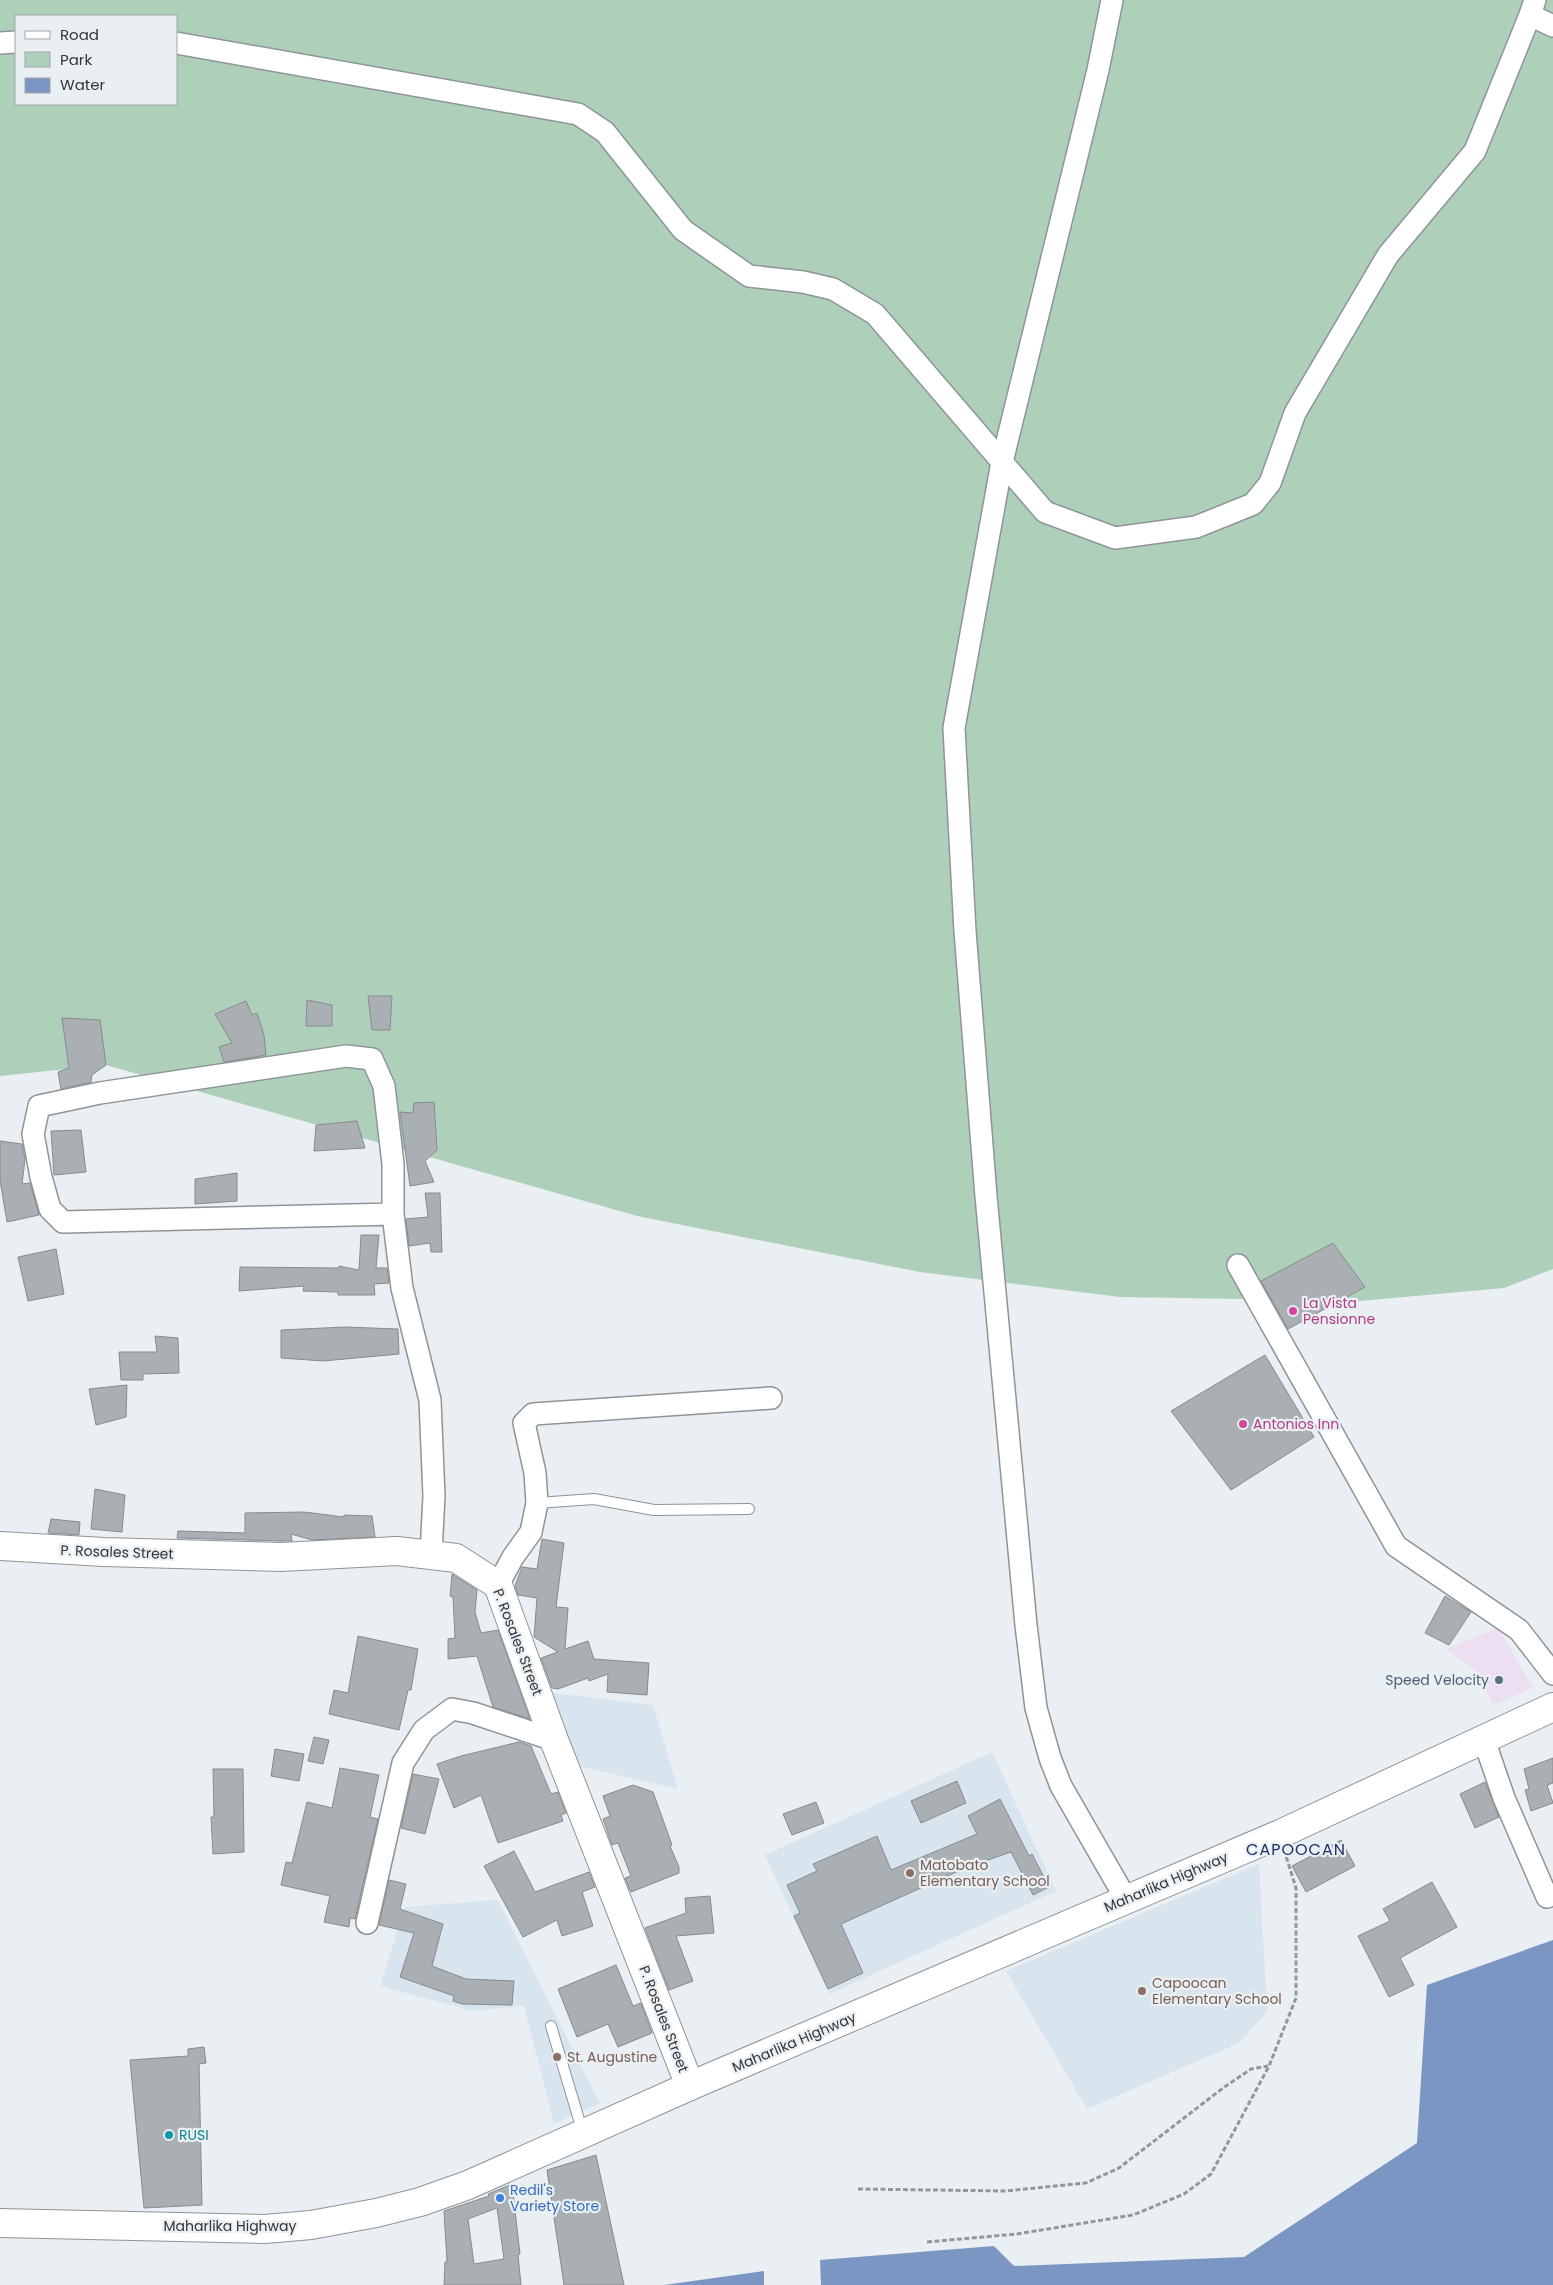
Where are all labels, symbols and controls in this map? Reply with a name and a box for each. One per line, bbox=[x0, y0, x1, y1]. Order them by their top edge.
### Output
legend bbox=[15, 15, 178, 105]
text: Road bbox=[60, 24, 99, 45]
text: Park bbox=[60, 49, 92, 70]
text: Water bbox=[60, 74, 106, 95]
place label: La Vista Pensionne bbox=[1303, 1293, 1375, 1329]
marker: La Vista Pensionne bbox=[1287, 1305, 1299, 1317]
place label: Antonios Inn bbox=[1253, 1414, 1339, 1434]
marker: Antonios Inn bbox=[1237, 1418, 1249, 1430]
street label: P. Rosales Street bbox=[60, 1540, 174, 1564]
street label: P. Rosales Street bbox=[488, 1586, 548, 1698]
place label: Speed Velocity bbox=[1385, 1670, 1489, 1690]
marker: Speed Velocity bbox=[1493, 1674, 1505, 1686]
district label: CAPOOCAN bbox=[1246, 1838, 1346, 1861]
street label: Maharlika Highway bbox=[1101, 1847, 1231, 1917]
place label: Matobato Elementary School bbox=[920, 1855, 1050, 1891]
marker: Matobato Elementary School bbox=[904, 1867, 916, 1879]
street label: P. Rosales Street bbox=[634, 1963, 694, 2075]
place label: Capoocan Elementary School bbox=[1152, 1973, 1282, 2009]
marker: Capoocan Elementary School bbox=[1136, 1985, 1148, 1997]
street label: Maharlika Highway bbox=[729, 2007, 859, 2077]
place label: St. Augustine bbox=[567, 2047, 658, 2067]
marker: St. Augustine bbox=[551, 2051, 563, 2063]
place label: RUSI bbox=[179, 2125, 209, 2145]
marker: RUSI bbox=[163, 2129, 175, 2141]
place label: Redil's Variety Store bbox=[510, 2180, 599, 2216]
marker: Redil's Variety Store bbox=[494, 2192, 506, 2204]
street label: Maharlika Highway bbox=[164, 2216, 297, 2236]

